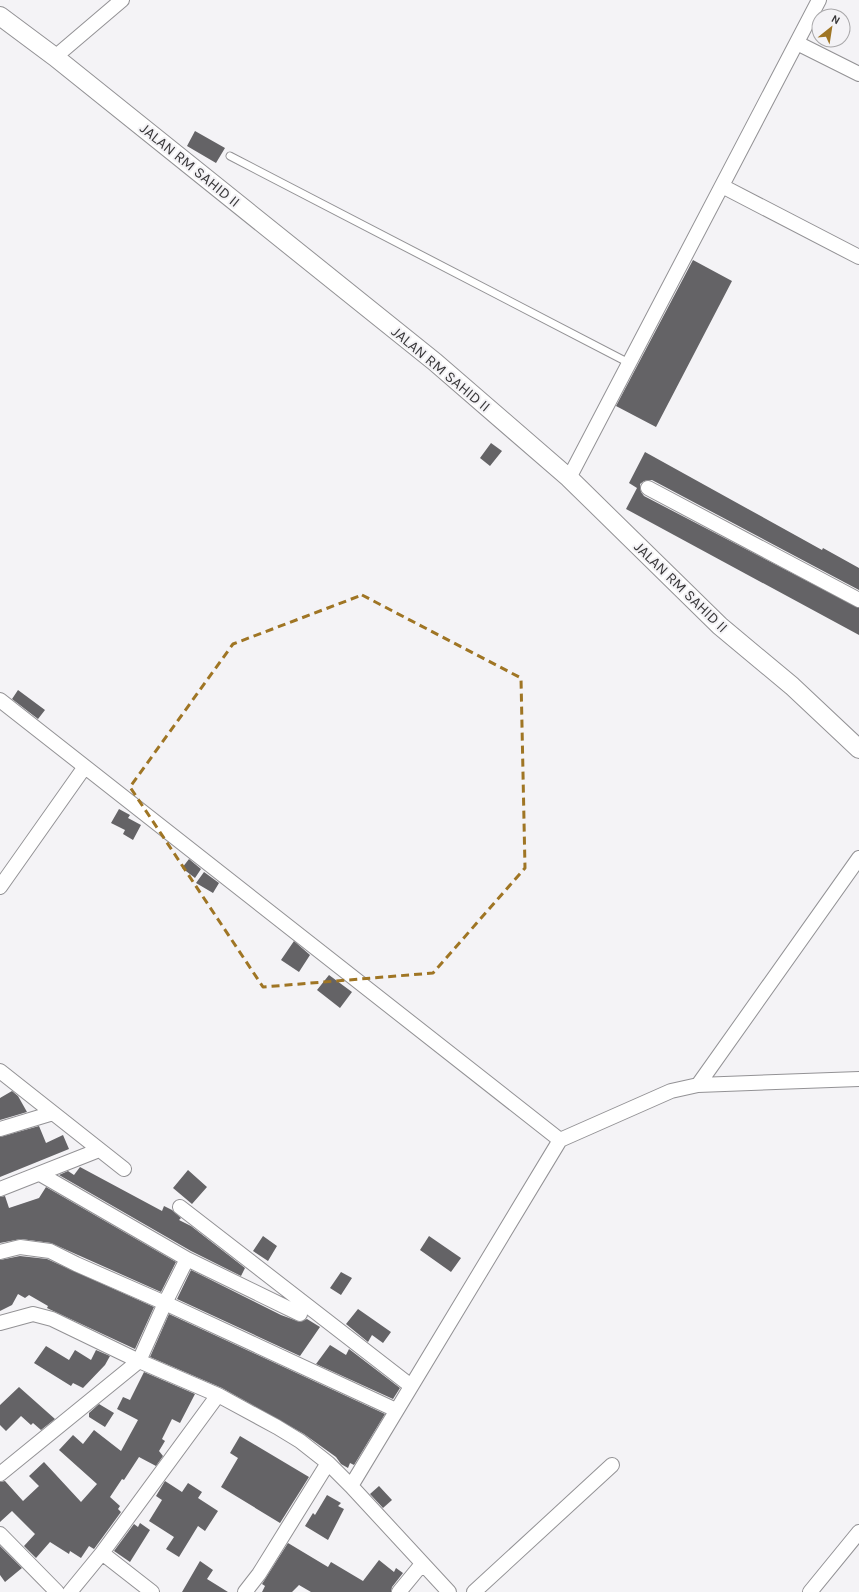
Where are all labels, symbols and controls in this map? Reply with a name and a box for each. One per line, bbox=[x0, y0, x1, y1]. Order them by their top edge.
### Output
north arrow bbox=[811, 8, 851, 48]
text: N bbox=[829, 12, 842, 27]
street label: JALAN RM SAHID II bbox=[136, 119, 244, 211]
street label: JALAN RM SAHID II bbox=[388, 322, 494, 416]
street label: JALAN RM SAHID II bbox=[630, 538, 732, 636]

